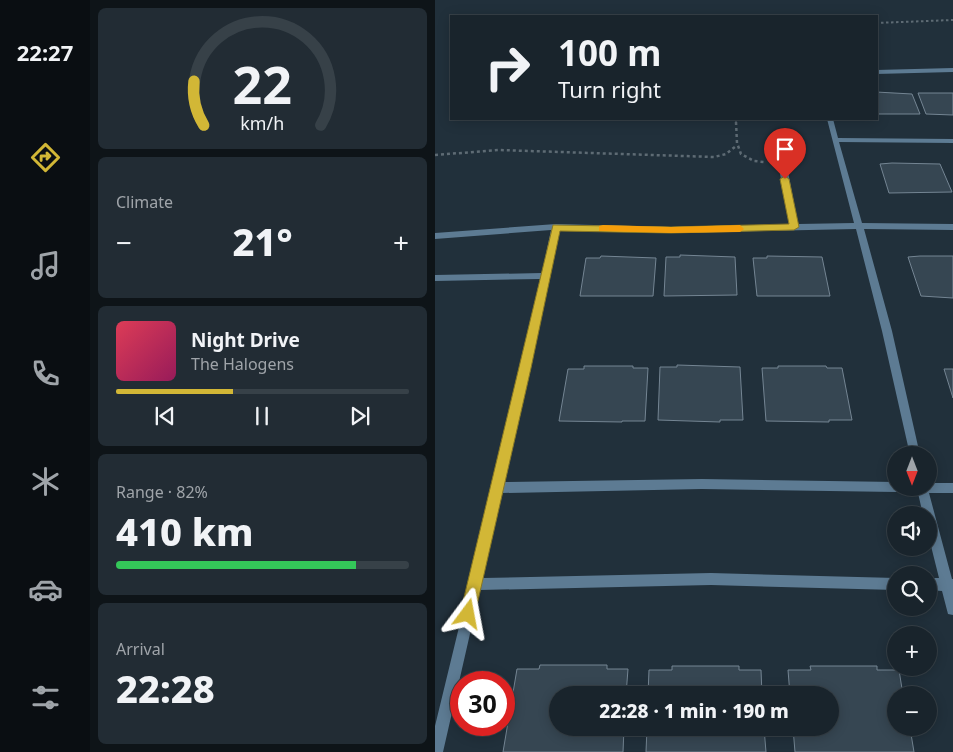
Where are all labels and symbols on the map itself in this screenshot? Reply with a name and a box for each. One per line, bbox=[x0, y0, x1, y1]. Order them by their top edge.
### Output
pin bbox=[764, 128, 806, 179]
north arrow bbox=[887, 446, 937, 496]
position arrow bbox=[441, 587, 493, 639]
speed limit sign: 30 bbox=[450, 671, 515, 736]

